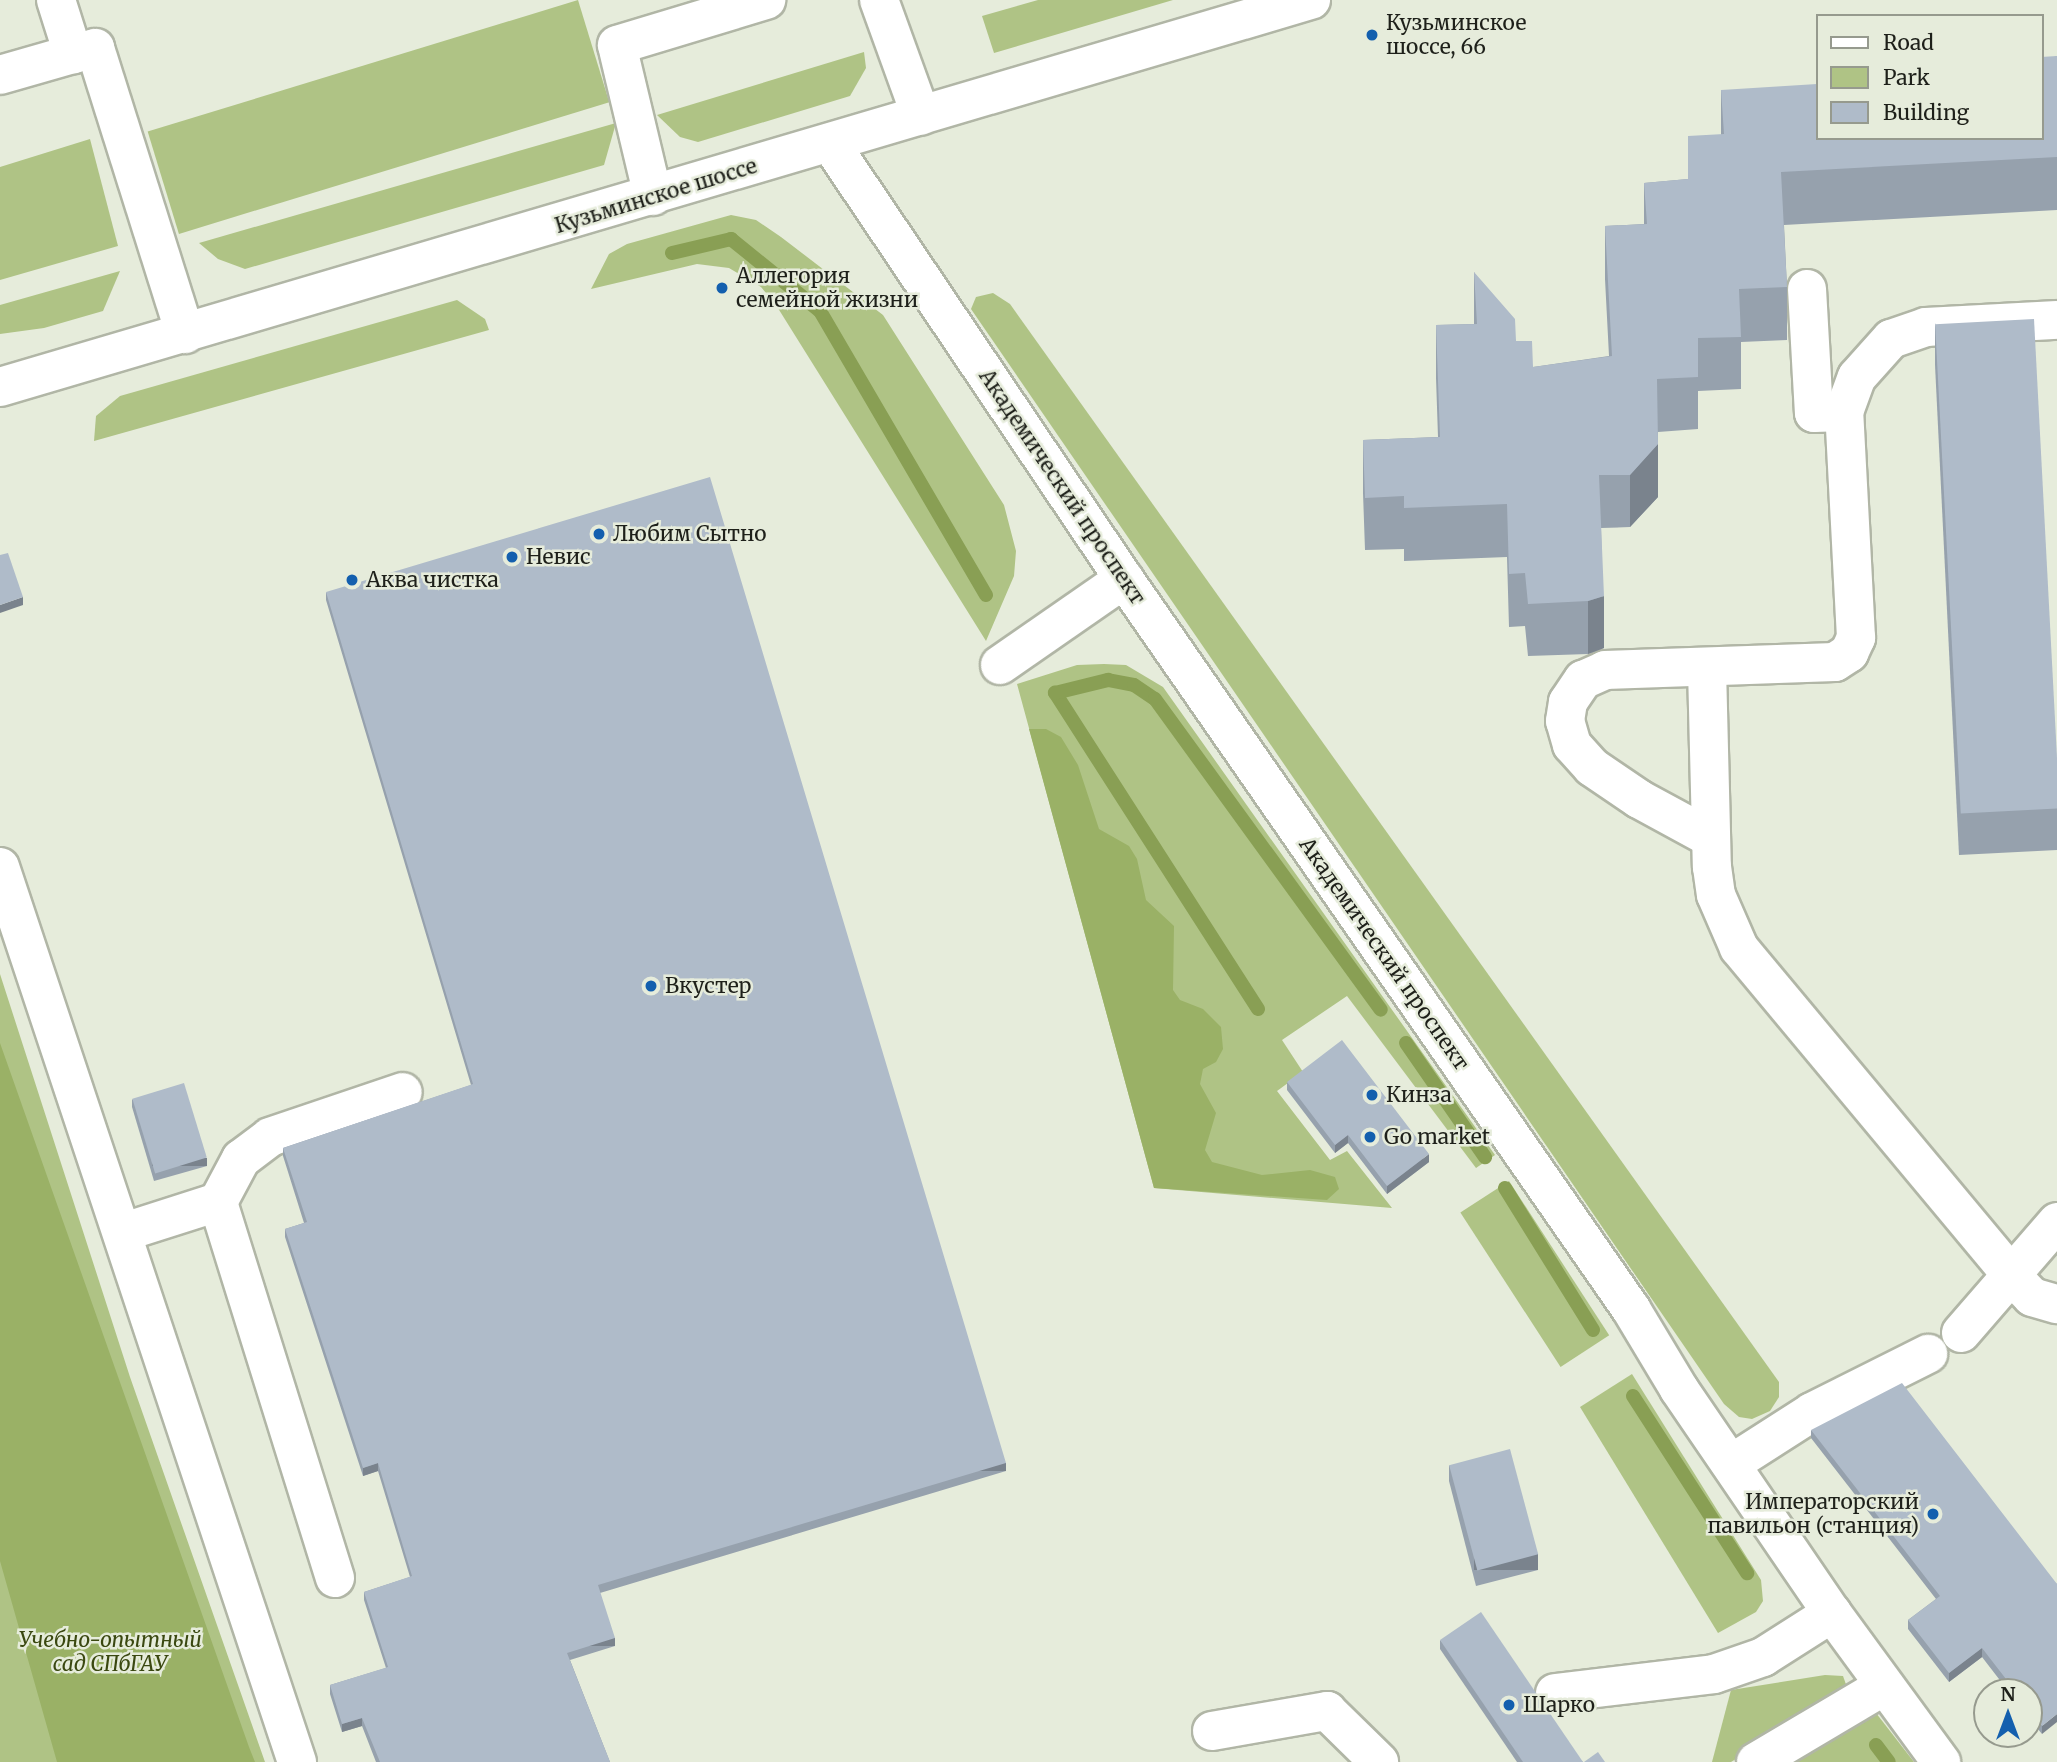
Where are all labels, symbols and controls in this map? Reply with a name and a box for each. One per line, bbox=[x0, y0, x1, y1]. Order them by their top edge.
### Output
place label: Кузьминское шоссе, 66 bbox=[1386, 10, 1526, 60]
legend bbox=[1815, 14, 2043, 140]
marker: Кузьминское шоссе, 66 bbox=[1364, 27, 1380, 43]
text: Road bbox=[1883, 29, 1934, 56]
text: Park bbox=[1883, 64, 1930, 91]
text: Building bbox=[1883, 99, 1969, 126]
street label: Кузьминское шоссе bbox=[552, 153, 760, 239]
place label: Аллегория семейной жизни bbox=[736, 263, 918, 313]
marker: Аллегория семейной жизни bbox=[714, 280, 730, 296]
street label: Академический проспект bbox=[974, 365, 1150, 609]
place label: Любим Сытно bbox=[613, 521, 767, 547]
marker: Любим Сытно bbox=[591, 526, 607, 542]
place label: Невис bbox=[526, 544, 591, 570]
marker: Невис bbox=[504, 549, 520, 565]
place label: Аква чистка bbox=[366, 567, 499, 593]
marker: Аква чистка bbox=[344, 572, 360, 588]
street label: Академический проспект bbox=[1294, 833, 1474, 1075]
place label: Вкустер bbox=[665, 973, 751, 999]
marker: Вкустер bbox=[643, 978, 659, 994]
place label: Кинза bbox=[1386, 1082, 1452, 1108]
marker: Кинза bbox=[1364, 1087, 1380, 1103]
place label: Go market bbox=[1384, 1124, 1490, 1150]
marker: Go market bbox=[1362, 1129, 1378, 1145]
place label: Императорский павильон (станция) bbox=[1707, 1489, 1919, 1539]
marker: Императорский павильон (станция) bbox=[1925, 1506, 1941, 1522]
park label: Учебно-опытный сад СПбГАУ bbox=[18, 1627, 202, 1677]
north arrow bbox=[1973, 1678, 2043, 1748]
text: N bbox=[2000, 1682, 2016, 1706]
place label: Шарко bbox=[1523, 1692, 1595, 1718]
marker: Шарко bbox=[1501, 1697, 1517, 1713]

